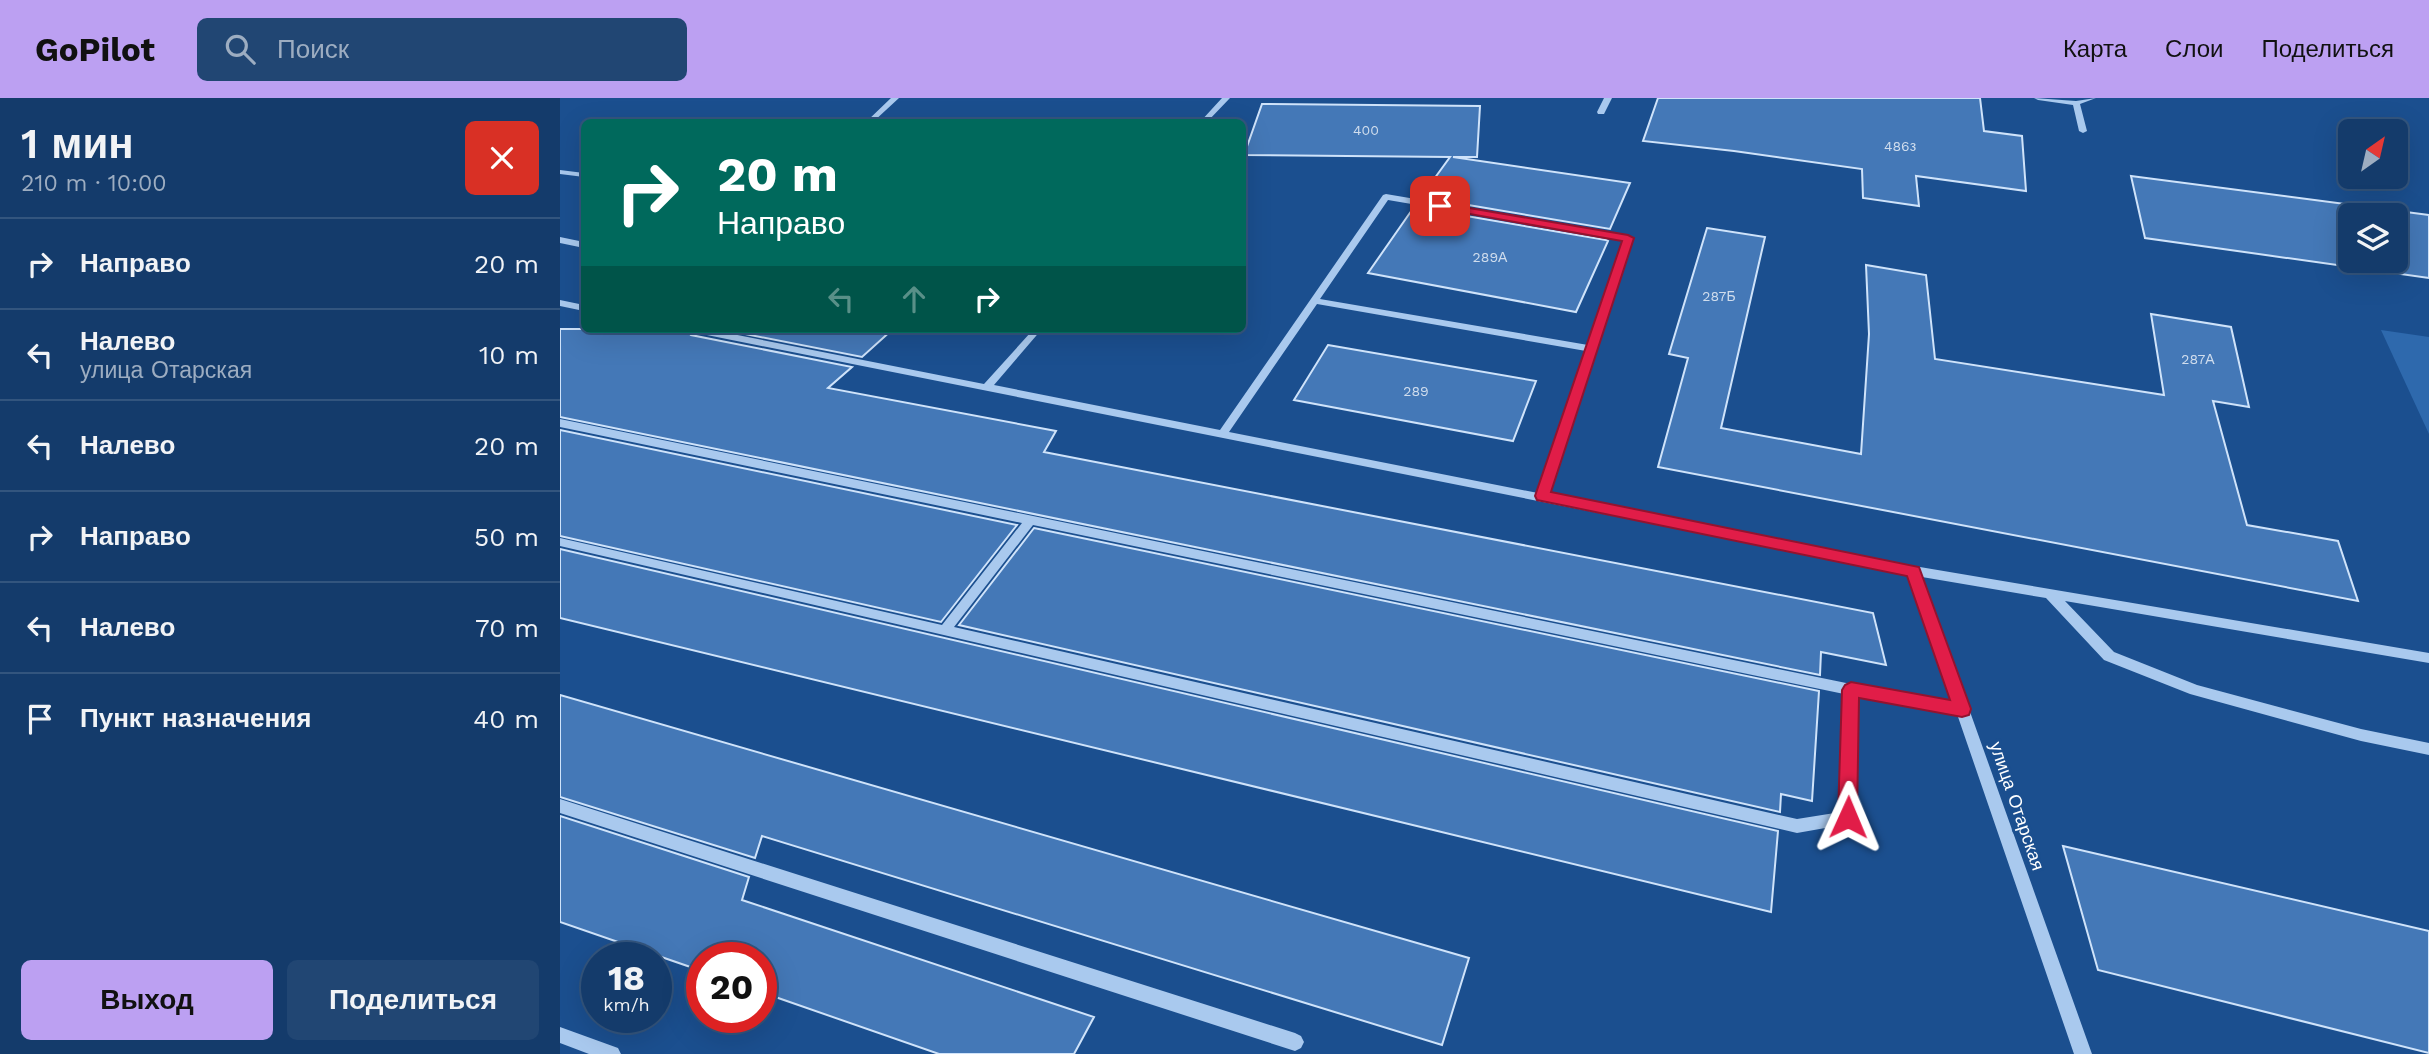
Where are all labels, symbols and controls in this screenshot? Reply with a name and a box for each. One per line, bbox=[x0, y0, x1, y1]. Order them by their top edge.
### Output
search box bbox=[197, 18, 687, 81]
text: GoPilot bbox=[35, 30, 155, 69]
icon: search bbox=[221, 30, 259, 68]
text: Поиск bbox=[277, 34, 349, 64]
text: Карта bbox=[2063, 35, 2127, 63]
text: Слои bbox=[2165, 35, 2223, 63]
text: Поделиться bbox=[2261, 35, 2394, 63]
text: 1 мин bbox=[21, 119, 134, 168]
north arrow bbox=[2338, 119, 2408, 189]
map controls bbox=[2338, 119, 2408, 273]
button: close bbox=[465, 121, 539, 195]
house number: 400 bbox=[1353, 122, 1379, 138]
house number: 486з bbox=[1884, 138, 1916, 154]
text: 20 m bbox=[717, 145, 838, 203]
icon: right bbox=[602, 147, 693, 238]
text: 210 m · 10:00 bbox=[21, 170, 167, 197]
pin bbox=[1410, 176, 1470, 236]
icon: arrive bbox=[1421, 187, 1459, 225]
button: layers bbox=[2338, 203, 2408, 273]
text: Направо bbox=[717, 204, 845, 242]
icon: right bbox=[21, 245, 59, 283]
text: Направо bbox=[80, 248, 191, 278]
text: 20 m bbox=[474, 249, 539, 279]
house number: 289А bbox=[1473, 249, 1508, 265]
icon: left bbox=[822, 280, 860, 318]
icon: ahead bbox=[895, 280, 933, 318]
icon: right bbox=[968, 280, 1006, 318]
house number: 287Б bbox=[1702, 288, 1736, 304]
text: Налево bbox=[80, 326, 175, 356]
icon: left bbox=[21, 336, 59, 374]
text: 10 m bbox=[479, 340, 539, 370]
house number: 287А bbox=[2181, 351, 2215, 367]
text: улица Отарская bbox=[80, 357, 252, 384]
house number: 289 bbox=[1403, 383, 1429, 399]
icon: left bbox=[21, 427, 59, 465]
text: Налево bbox=[80, 430, 175, 460]
text: 20 m bbox=[474, 431, 539, 461]
icon: right bbox=[21, 518, 59, 556]
text: Направо bbox=[80, 521, 191, 551]
text: 50 m bbox=[474, 522, 539, 552]
icon: left bbox=[21, 609, 59, 647]
text: Налево bbox=[80, 612, 175, 642]
text: 70 m bbox=[475, 613, 539, 643]
icon: arrive bbox=[21, 700, 59, 738]
text: Пункт назначения bbox=[80, 703, 311, 733]
text: 40 m bbox=[473, 704, 539, 734]
street label: улица Отарская bbox=[1986, 739, 2049, 873]
position arrow bbox=[1811, 780, 1885, 854]
speed limit sign: 20 bbox=[686, 942, 777, 1033]
text: 18 bbox=[608, 957, 645, 999]
button: Выход bbox=[21, 960, 273, 1040]
button: Поделиться bbox=[287, 960, 539, 1040]
text: km/h bbox=[603, 994, 650, 1015]

